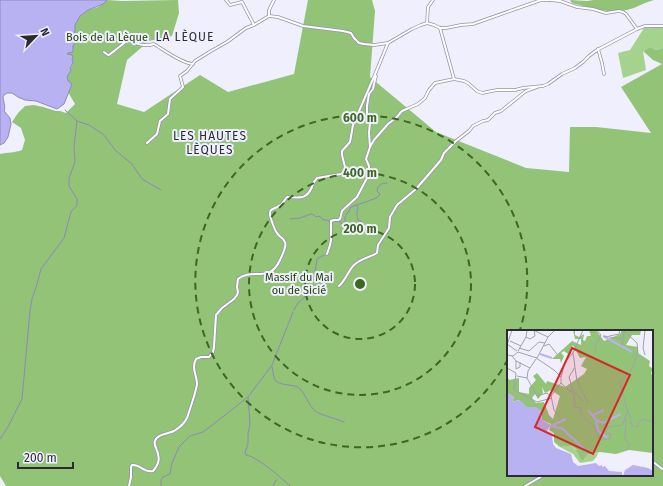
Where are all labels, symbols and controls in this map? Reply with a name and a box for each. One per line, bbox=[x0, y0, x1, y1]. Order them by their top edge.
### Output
north arrow bbox=[16, 16, 56, 56]
text: N bbox=[37, 26, 52, 38]
district label: LA LÈQUE bbox=[156, 29, 214, 44]
park label: Bois de la Lèque bbox=[66, 31, 148, 44]
text: 600 m bbox=[343, 111, 377, 125]
district label: LES HAUTES LÈQUES bbox=[173, 129, 247, 157]
text: 400 m bbox=[343, 166, 377, 180]
text: 200 m bbox=[343, 222, 377, 236]
park label: Massif du Mai ou de Sicié bbox=[265, 271, 333, 297]
centre of rings bbox=[353, 277, 367, 291]
inset map bbox=[507, 330, 653, 476]
scale bar bbox=[18, 444, 73, 470]
text: 200 m bbox=[24, 451, 57, 465]

